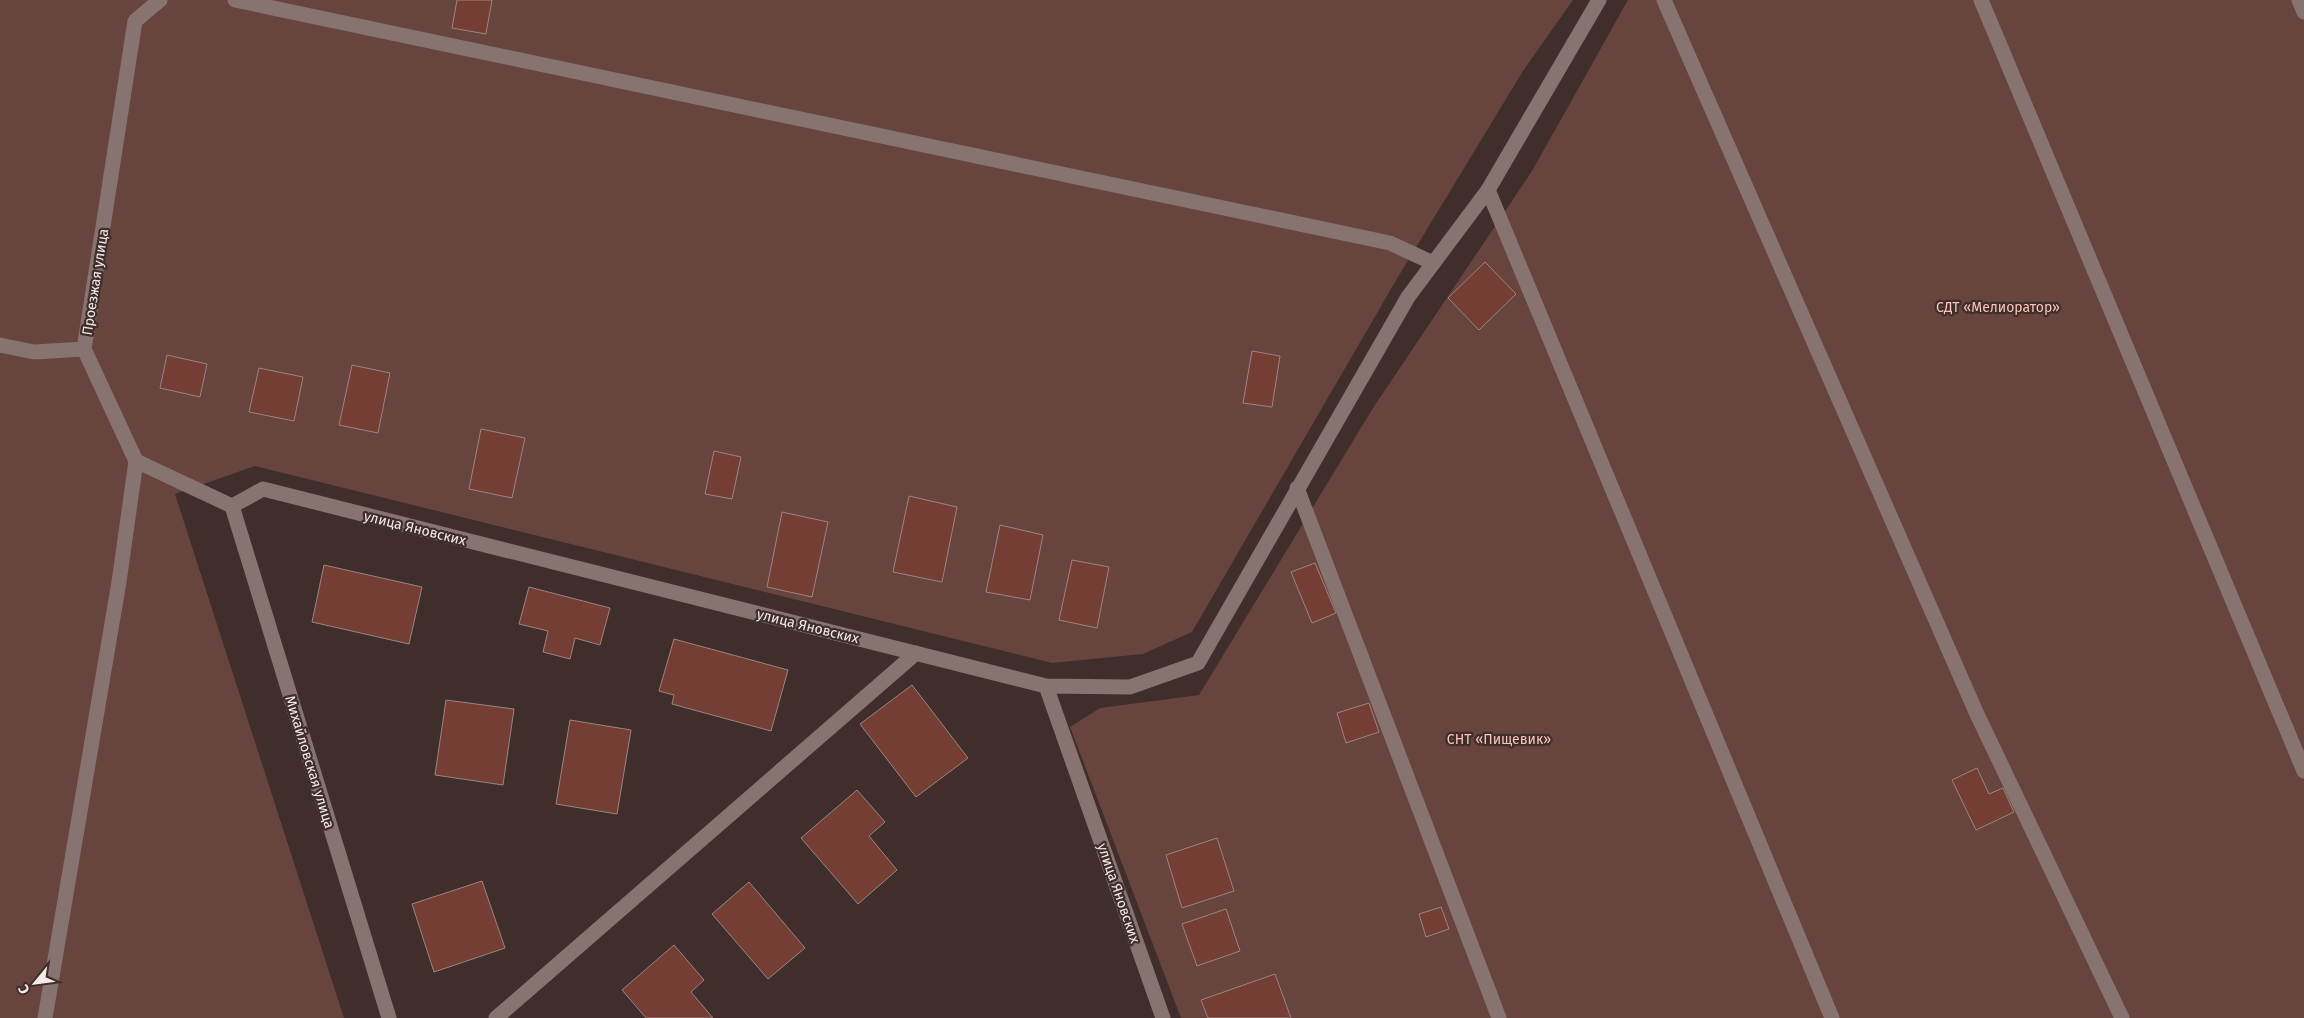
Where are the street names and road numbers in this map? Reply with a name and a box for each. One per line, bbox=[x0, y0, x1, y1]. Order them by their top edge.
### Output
street label: Проезжая улица bbox=[79, 227, 112, 337]
street label: улица Яновских bbox=[362, 508, 468, 549]
street label: улица Яновских bbox=[755, 606, 861, 647]
street label: Михайловская улица bbox=[281, 694, 338, 831]
street label: улица Яновских bbox=[1093, 841, 1144, 946]

